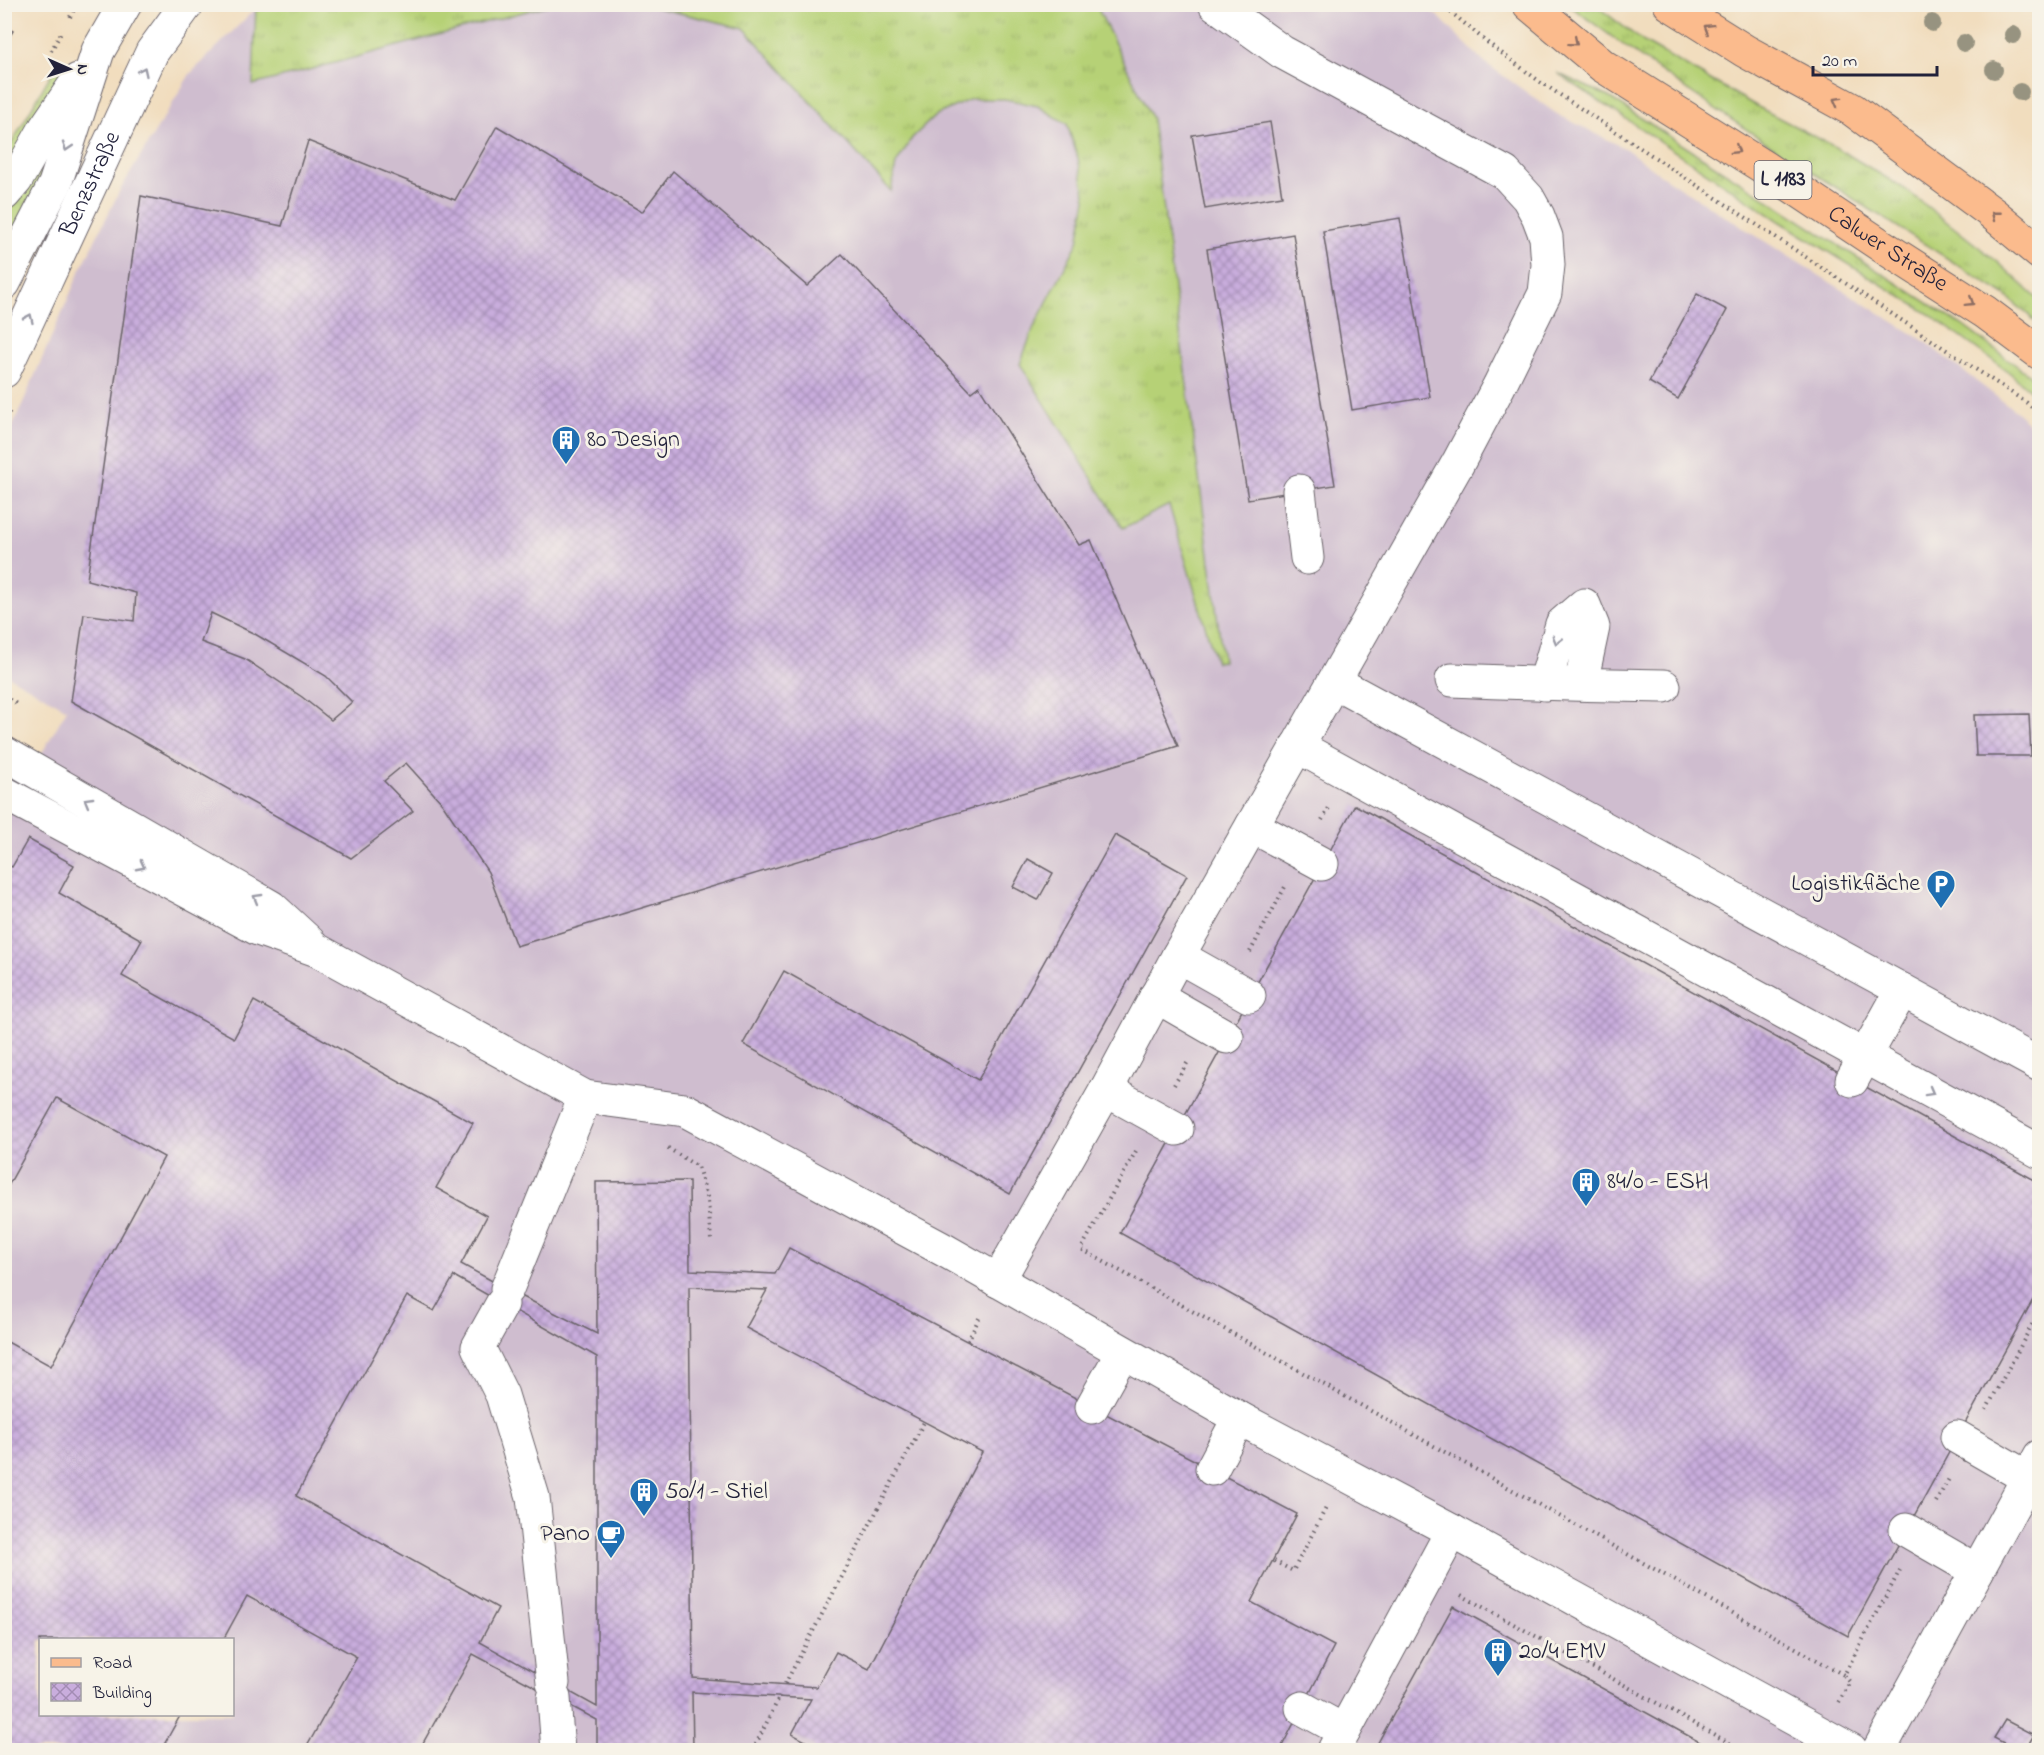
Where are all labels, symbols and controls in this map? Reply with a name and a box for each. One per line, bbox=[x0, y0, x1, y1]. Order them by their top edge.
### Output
one-way arrow bbox=[1704, 23, 1714, 35]
one-way arrow bbox=[1567, 35, 1578, 46]
north arrow bbox=[39, 39, 99, 99]
scale bar bbox=[1813, 39, 1938, 77]
text: 20 m bbox=[1822, 49, 1857, 75]
text: N bbox=[70, 64, 94, 76]
one-way arrow bbox=[136, 67, 148, 78]
one-way arrow bbox=[1833, 97, 1844, 108]
street label: Benzstraße bbox=[51, 125, 130, 244]
one-way arrow bbox=[62, 141, 74, 152]
one-way arrow bbox=[1730, 142, 1740, 154]
road number: L 1183 bbox=[1754, 161, 1812, 199]
street label: Calwer Straße bbox=[1820, 197, 1955, 301]
one-way arrow bbox=[1991, 212, 2002, 223]
one-way arrow bbox=[1963, 294, 1974, 305]
one-way arrow bbox=[21, 314, 33, 325]
place label: 80 Design bbox=[587, 423, 680, 458]
building icon: 80 Design bbox=[550, 424, 582, 466]
one-way arrow bbox=[1552, 634, 1564, 645]
one-way arrow bbox=[84, 797, 94, 808]
one-way arrow bbox=[134, 859, 145, 870]
place label: Logistikfläche bbox=[1791, 867, 1920, 902]
parking icon: Logistikfläche bbox=[1925, 868, 1957, 910]
one-way arrow bbox=[252, 894, 263, 906]
one-way arrow bbox=[1924, 1085, 1935, 1096]
place label: 84/0 - ESH bbox=[1607, 1165, 1709, 1200]
building icon: 84/0 - ESH bbox=[1570, 1166, 1602, 1208]
place label: 50/1 - Stiel bbox=[665, 1475, 768, 1510]
building icon: 50/1 - Stiel bbox=[628, 1476, 660, 1518]
place label: Pano bbox=[540, 1517, 590, 1552]
cafe icon: Pano bbox=[595, 1518, 627, 1560]
place label: 20/4 EMV bbox=[1519, 1635, 1606, 1670]
building icon: 20/4 EMV bbox=[1482, 1636, 1514, 1678]
legend bbox=[39, 1638, 234, 1716]
text: Road bbox=[93, 1651, 132, 1677]
text: Building bbox=[92, 1681, 152, 1708]

